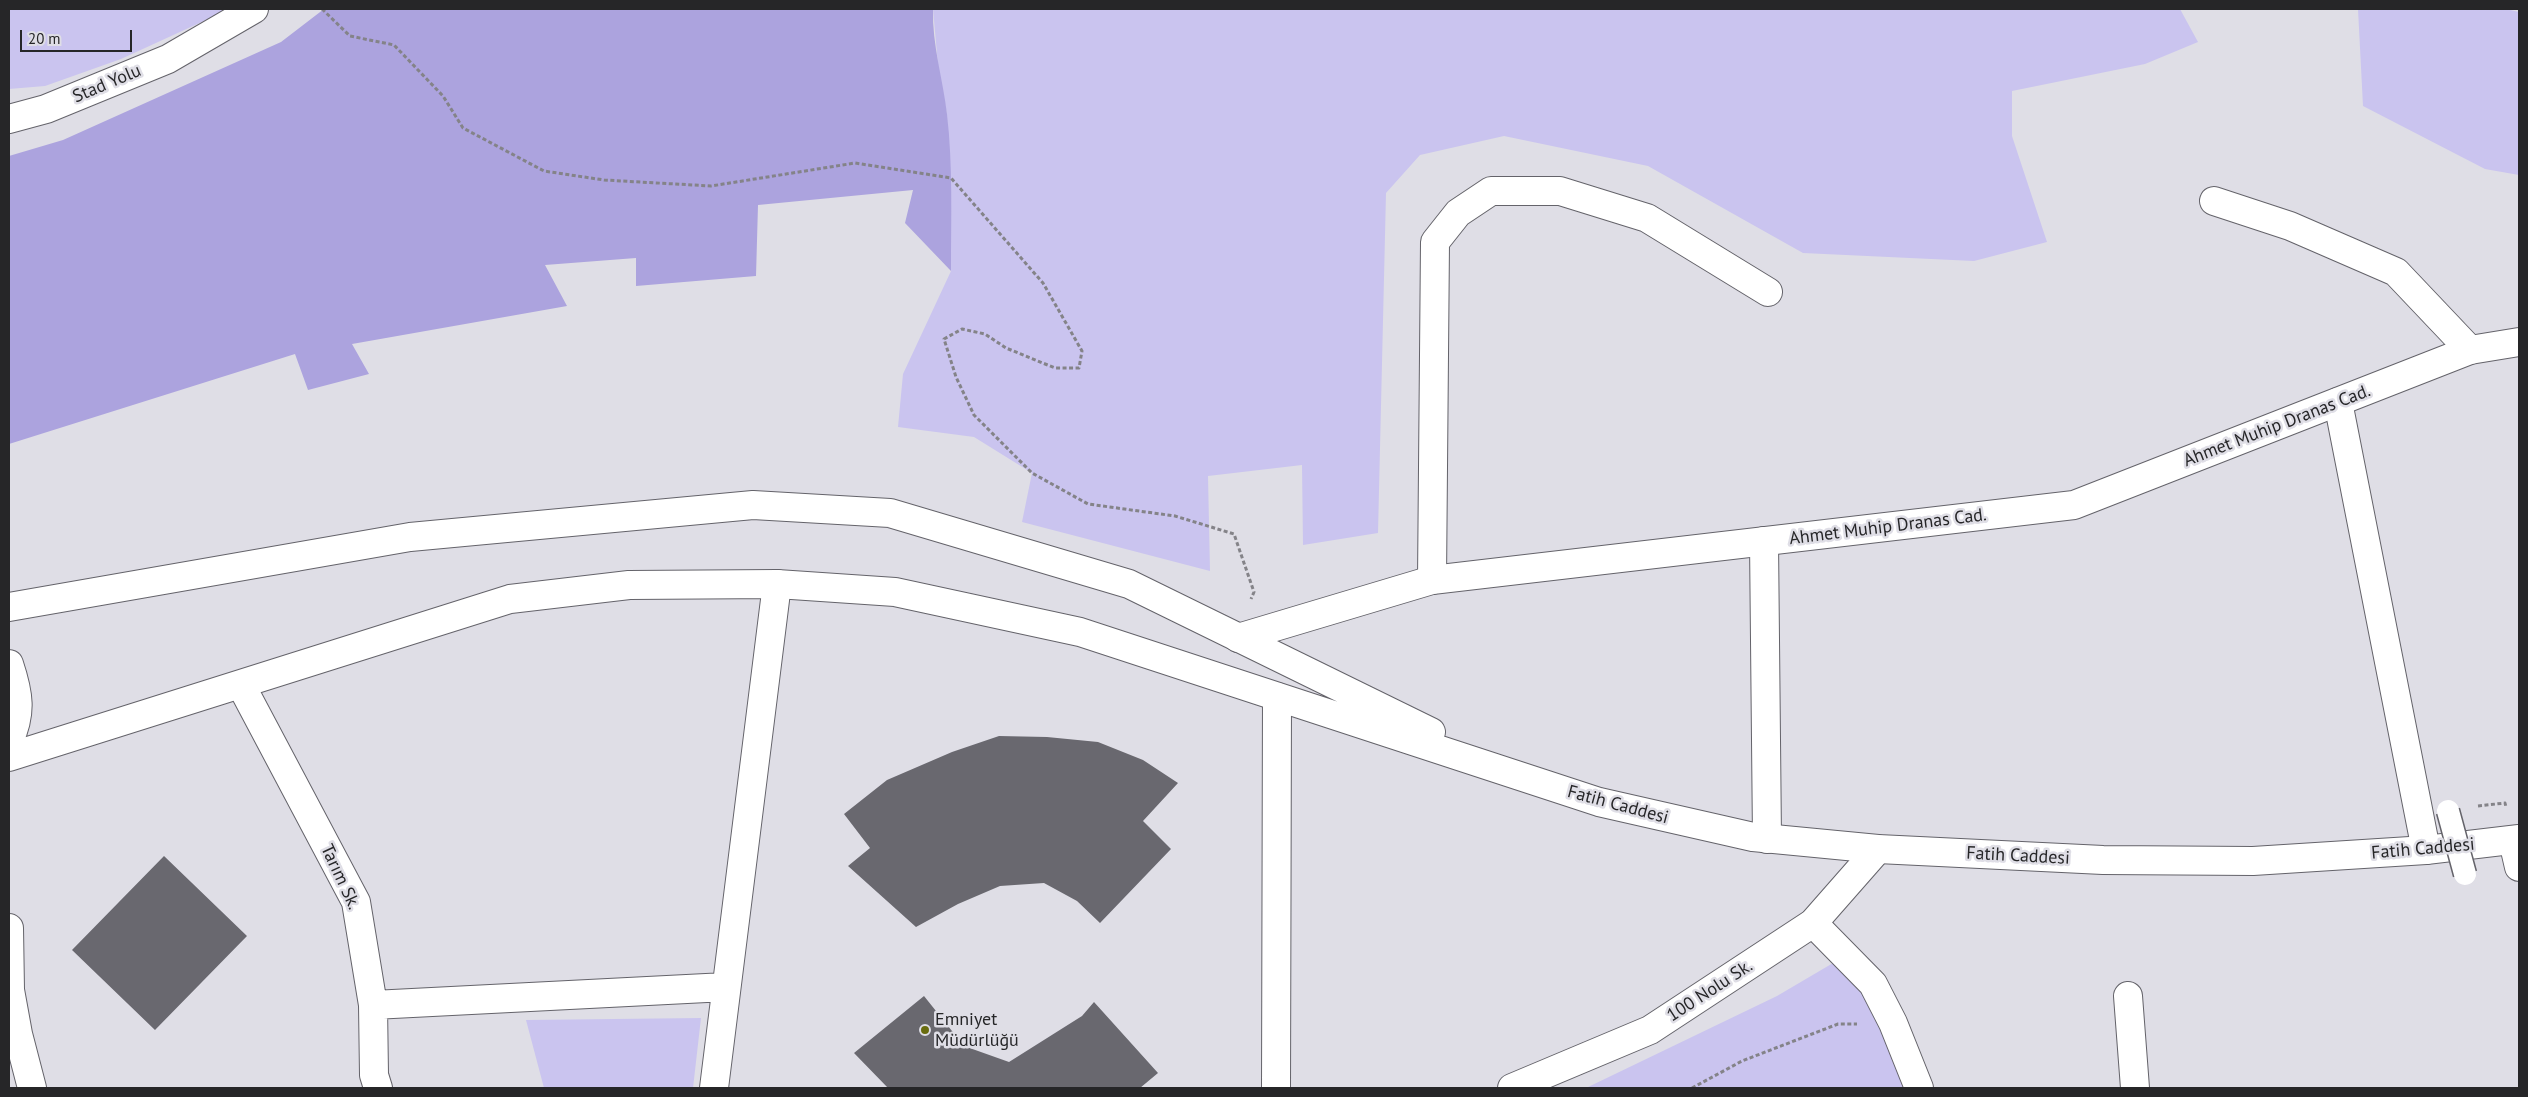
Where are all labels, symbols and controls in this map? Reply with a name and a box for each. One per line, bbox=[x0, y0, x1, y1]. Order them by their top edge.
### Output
scale bar bbox=[22, 20, 135, 52]
text: 20 m bbox=[28, 29, 61, 48]
street label: Stad Yolu bbox=[70, 60, 144, 108]
street label: Ahmet Muhip Dranas Cad. bbox=[2180, 380, 2374, 472]
street label: Ahmet Muhip Dranas Cad. bbox=[1788, 504, 1988, 550]
street label: Fatih Caddesi bbox=[1565, 781, 1671, 829]
street label: Fatih Caddesi bbox=[2370, 834, 2476, 864]
street label: Tarım Sk. bbox=[316, 841, 364, 913]
street label: Fatih Caddesi bbox=[1966, 843, 2070, 869]
street label: 100 Nolu Sk. bbox=[1663, 955, 1757, 1027]
place label: Emniyet Müdürlüğü bbox=[935, 1009, 1019, 1052]
marker: Emniyet Müdürlüğü bbox=[919, 1024, 931, 1036]

